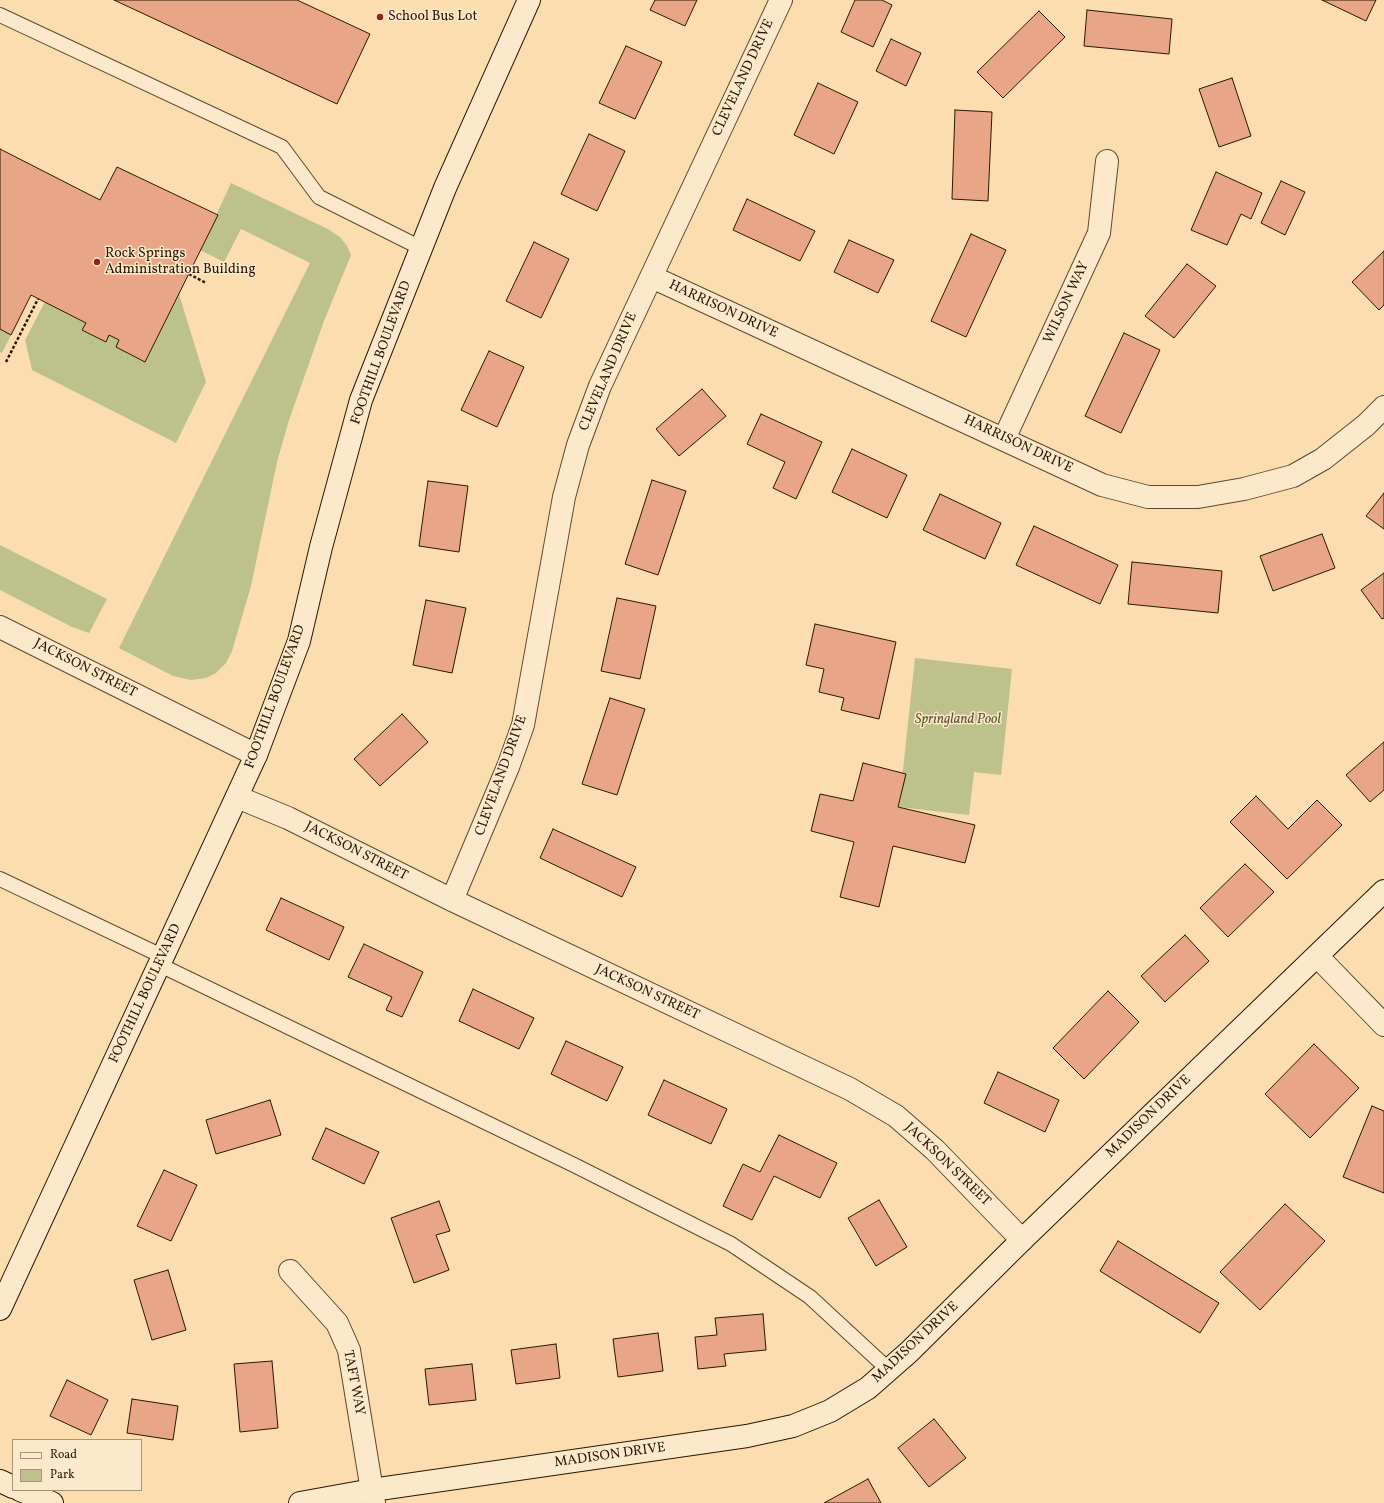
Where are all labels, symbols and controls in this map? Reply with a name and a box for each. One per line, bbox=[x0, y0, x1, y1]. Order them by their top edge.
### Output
place label: School Bus Lot bbox=[388, 9, 477, 25]
marker: School Bus Lot bbox=[375, 12, 385, 22]
street label: CLEVELAND DRIVE bbox=[710, 17, 778, 139]
place label: Rock Springs Administration Building bbox=[105, 246, 256, 278]
marker: Rock Springs Administration Building bbox=[92, 257, 102, 267]
street label: WILSON WAY bbox=[1041, 259, 1093, 347]
street label: HARRISON DRIVE bbox=[666, 277, 780, 343]
street label: FOOTHILL BOULEVARD bbox=[348, 279, 416, 427]
street label: CLEVELAND DRIVE bbox=[576, 310, 642, 434]
street label: HARRISON DRIVE bbox=[961, 412, 1075, 478]
street label: FOOTHILL BOULEVARD bbox=[242, 623, 310, 771]
street label: JACKSON STREET bbox=[31, 636, 139, 702]
park label: Springland Pool bbox=[915, 712, 1001, 728]
street label: CLEVELAND DRIVE bbox=[472, 713, 532, 839]
street label: JACKSON STREET bbox=[302, 819, 410, 885]
street label: FOOTHILL BOULEVARD bbox=[106, 922, 186, 1066]
street label: JACKSON STREET bbox=[592, 961, 702, 1025]
street label: MADISON DRIVE bbox=[1103, 1072, 1195, 1162]
street label: JACKSON STREET bbox=[900, 1120, 994, 1210]
street label: MADISON DRIVE bbox=[869, 1299, 963, 1387]
street label: TAFT WAY bbox=[338, 1349, 368, 1417]
legend bbox=[12, 1439, 142, 1491]
street label: MADISON DRIVE bbox=[553, 1440, 667, 1472]
text: Road bbox=[50, 1447, 77, 1463]
text: Park bbox=[50, 1467, 75, 1483]

